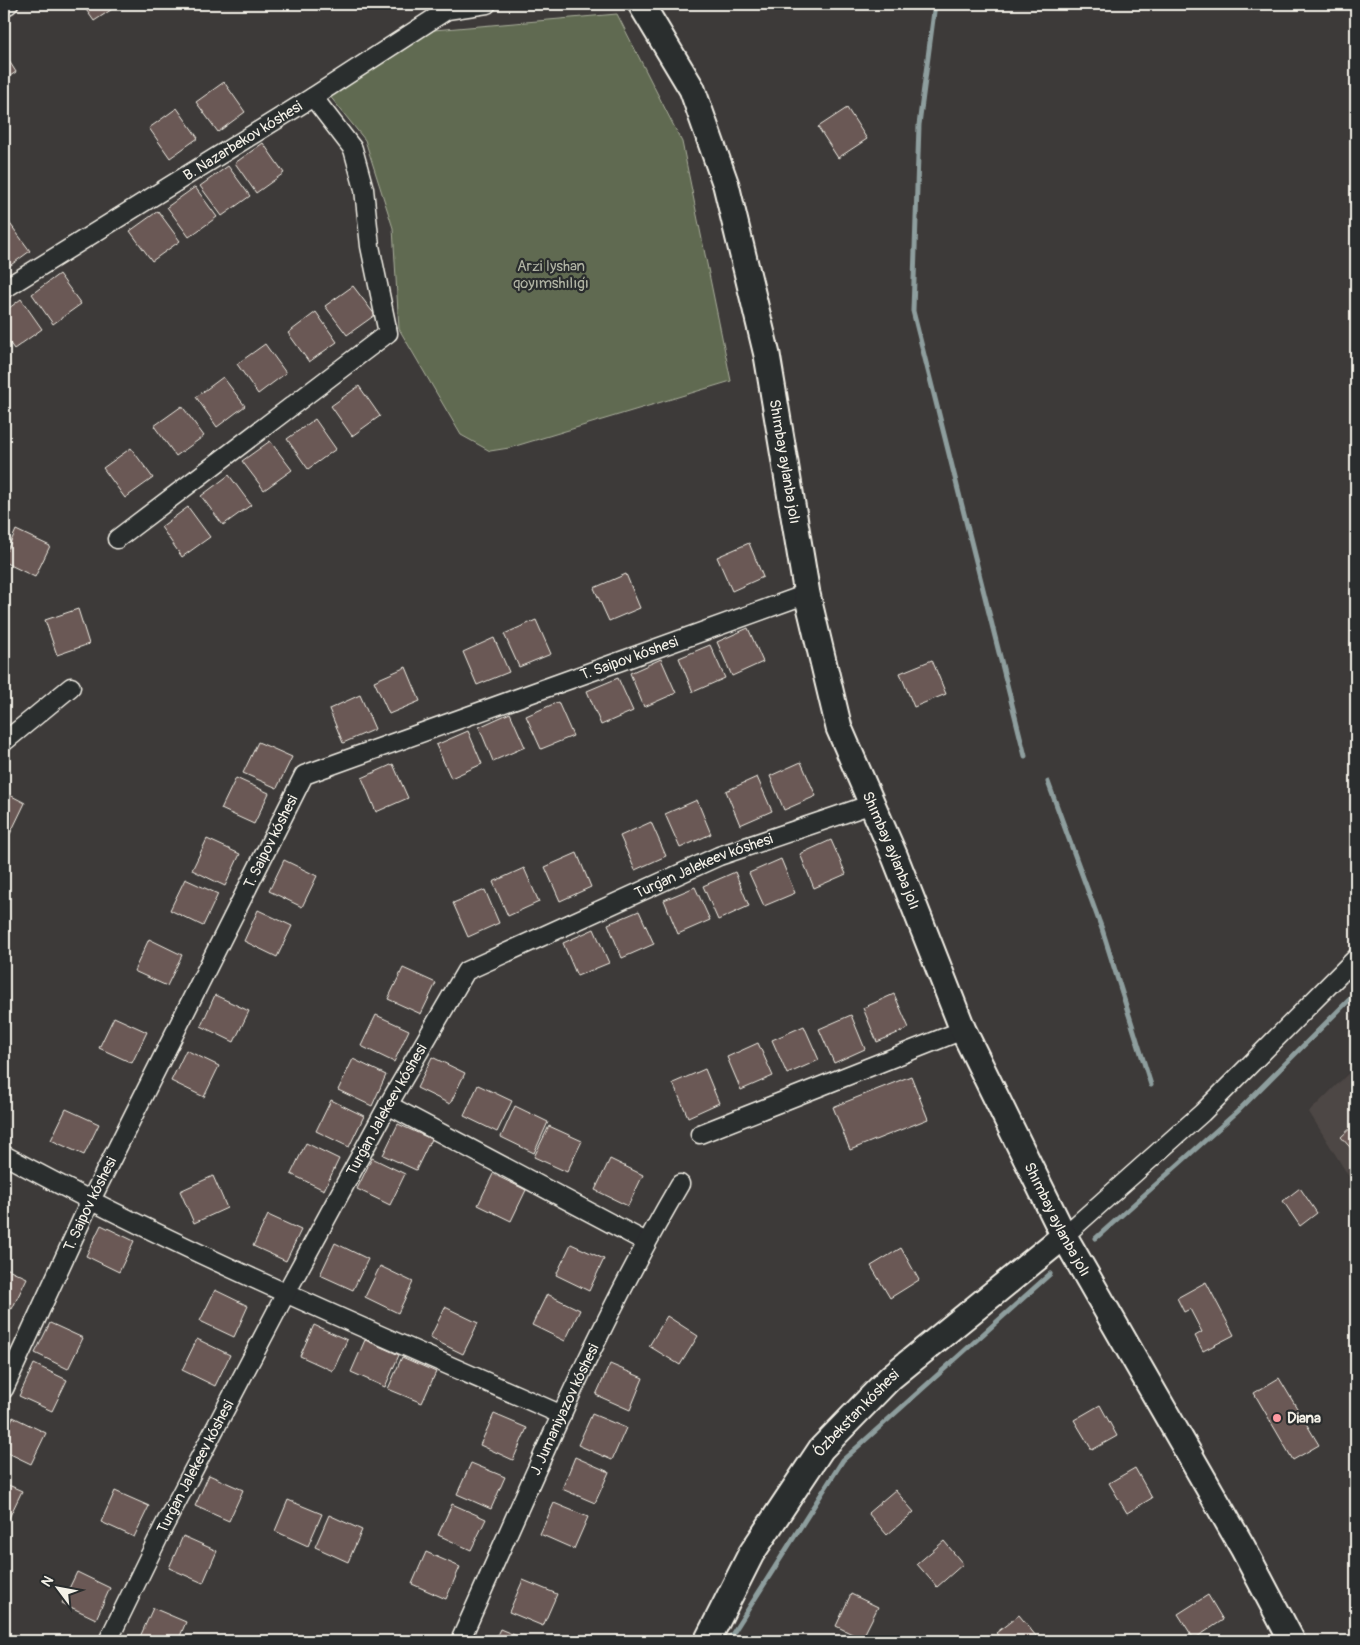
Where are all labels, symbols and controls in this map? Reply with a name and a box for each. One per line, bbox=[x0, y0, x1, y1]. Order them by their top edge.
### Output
street label: B. Nazarbekov kóshesi bbox=[180, 96, 306, 185]
park label: Arzi Iyshan qoyımshılıǵı bbox=[513, 257, 589, 293]
street label: Shımbay aylanba jolı bbox=[765, 398, 805, 525]
street label: T. Saipov kóshesi bbox=[578, 632, 681, 684]
street label: Shımbay aylanba jolı bbox=[858, 789, 924, 912]
street label: T. Saipov kóshesi bbox=[239, 791, 302, 892]
street label: Turǵan Jalekeev kóshesi bbox=[632, 829, 776, 903]
street label: Turǵan Jalekeev kóshesi bbox=[342, 1040, 431, 1179]
street label: T. Saipov kóshesi bbox=[59, 1153, 121, 1254]
street label: Shımbay aylanba jolı bbox=[1020, 1159, 1095, 1280]
street label: J. Jumaniyazov kóshesi bbox=[526, 1340, 603, 1478]
street label: Ózbekstan kóshesi bbox=[809, 1365, 903, 1460]
street label: Turǵan Jalekeev kóshesi bbox=[152, 1396, 238, 1536]
place label: Diana bbox=[1287, 1409, 1321, 1428]
marker: Diana bbox=[1271, 1412, 1283, 1424]
north arrow bbox=[32, 1562, 82, 1612]
text: N bbox=[38, 1573, 57, 1590]

